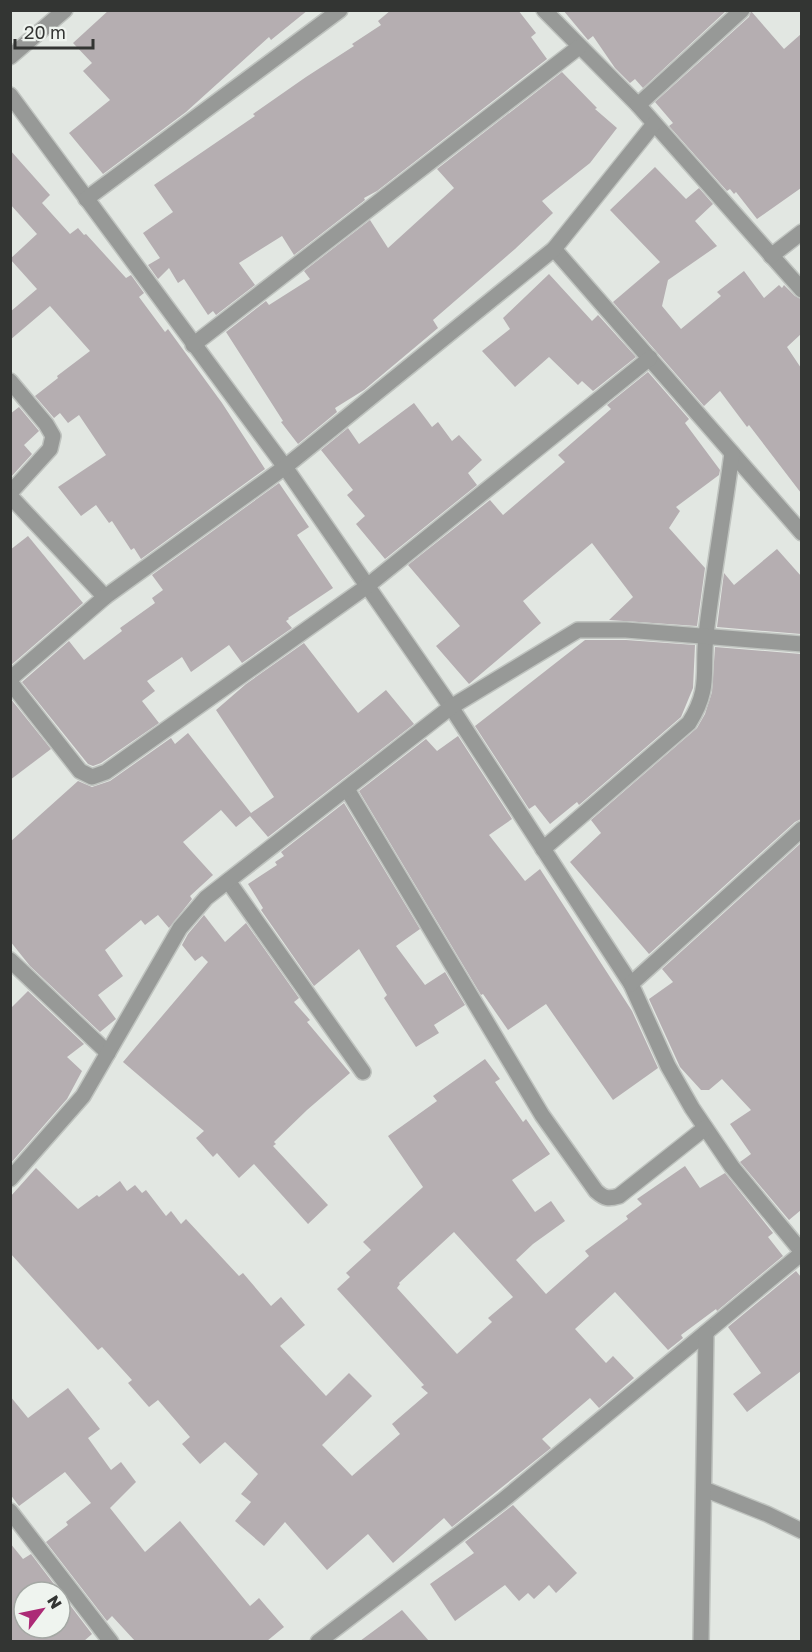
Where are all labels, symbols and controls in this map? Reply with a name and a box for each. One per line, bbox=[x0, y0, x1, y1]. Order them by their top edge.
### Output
scale bar bbox=[15, 12, 93, 50]
text: 20 m bbox=[24, 21, 66, 43]
north arrow bbox=[12, 1580, 72, 1640]
text: N bbox=[43, 1592, 66, 1613]

